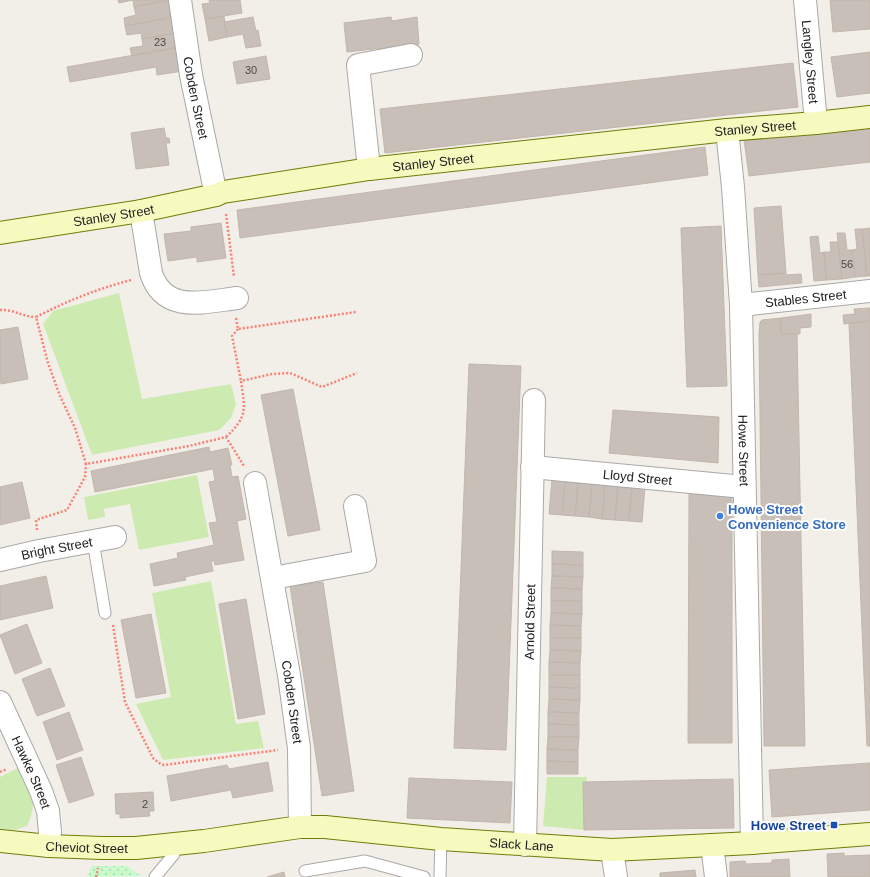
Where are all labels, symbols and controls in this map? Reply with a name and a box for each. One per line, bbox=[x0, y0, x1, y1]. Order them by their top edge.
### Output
street label: Langley Street bbox=[799, 19, 822, 105]
house number: 23 bbox=[154, 36, 166, 48]
street label: Cobden Street bbox=[181, 55, 212, 141]
house number: 30 bbox=[245, 64, 257, 76]
street label: Stanley Street bbox=[713, 117, 797, 139]
street label: Stanley Street bbox=[391, 150, 475, 174]
street label: Stanley Street bbox=[72, 201, 156, 229]
house number: 56 bbox=[841, 258, 853, 270]
street label: Stables Street bbox=[764, 286, 847, 310]
street label: Howe Street bbox=[736, 414, 752, 487]
street label: Lloyd Street bbox=[602, 466, 673, 488]
place label: Howe Street Convenience Store bbox=[728, 502, 846, 532]
marker: Howe Street Convenience Store bbox=[715, 511, 725, 521]
street label: Bright Street bbox=[20, 534, 94, 562]
street label: Arnold Street bbox=[521, 584, 538, 660]
street label: Cobden Street bbox=[279, 659, 306, 745]
street label: Hawke Street bbox=[9, 733, 54, 811]
house number: 2 bbox=[142, 798, 148, 810]
place label: Howe Street bbox=[751, 818, 827, 833]
marker: Howe Street bbox=[829, 820, 839, 830]
street label: Slack Lane bbox=[489, 835, 554, 854]
street label: Cheviot Street bbox=[45, 838, 128, 856]

